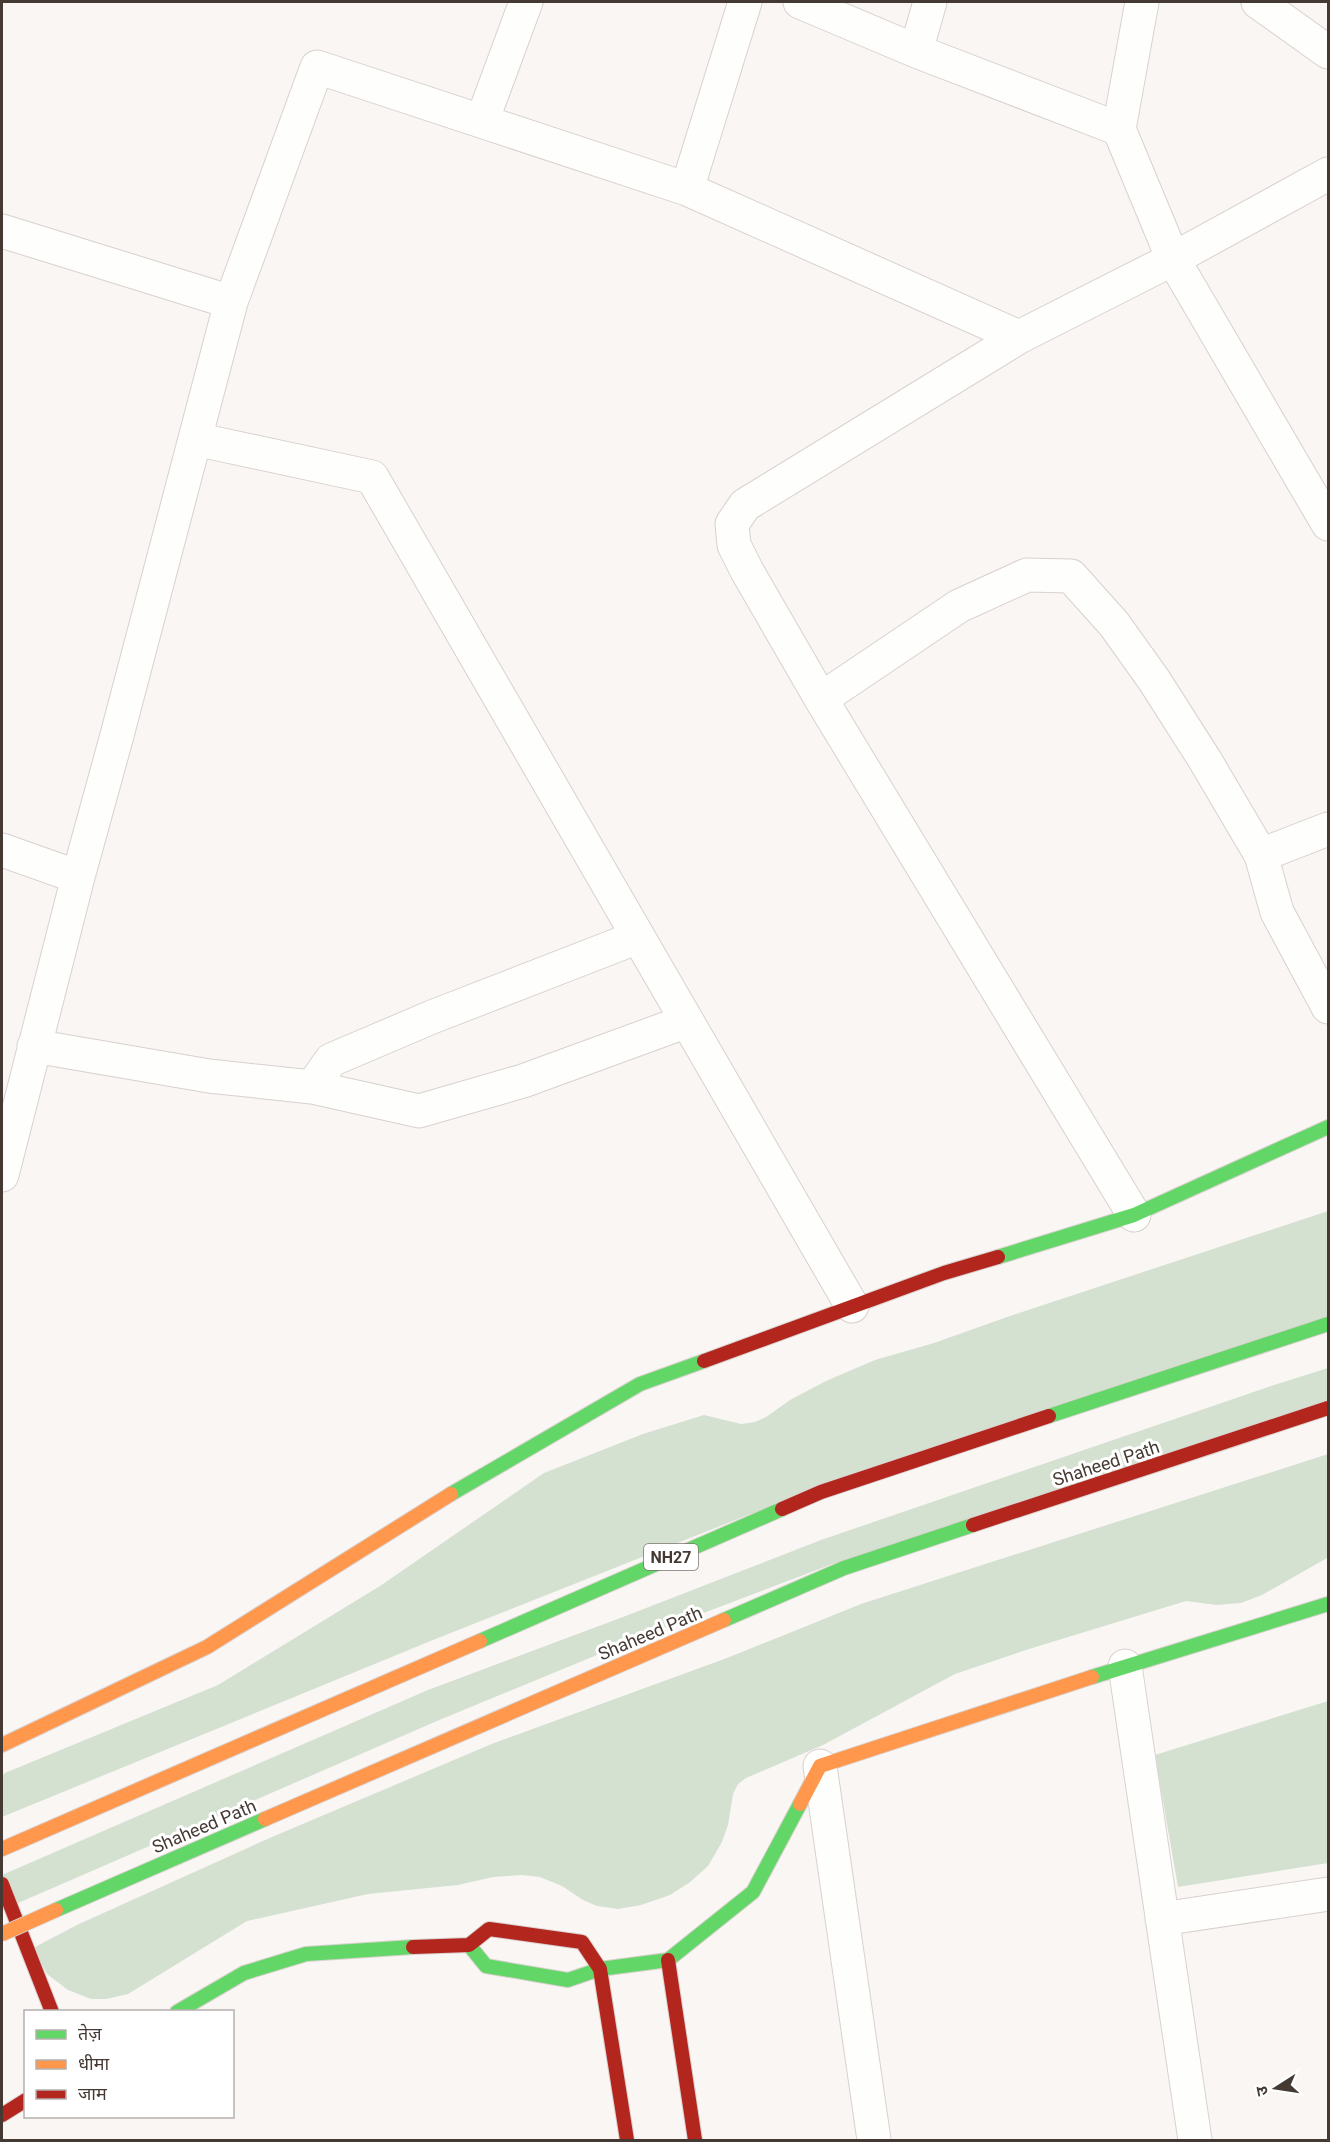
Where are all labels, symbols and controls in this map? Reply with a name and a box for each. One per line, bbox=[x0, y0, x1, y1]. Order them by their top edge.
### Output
street label: Shaheed Path bbox=[1050, 1436, 1162, 1490]
road number: NH27 bbox=[644, 1544, 698, 1570]
street label: Shaheed Path bbox=[595, 1602, 705, 1664]
street label: Shaheed Path bbox=[149, 1795, 259, 1857]
legend bbox=[24, 2010, 234, 2118]
text: तेज़ bbox=[78, 2023, 102, 2044]
text: धीमा bbox=[78, 2053, 109, 2074]
north arrow bbox=[1246, 2058, 1306, 2118]
text: जाम bbox=[78, 2083, 108, 2104]
text: उ bbox=[1251, 2084, 1272, 2098]

